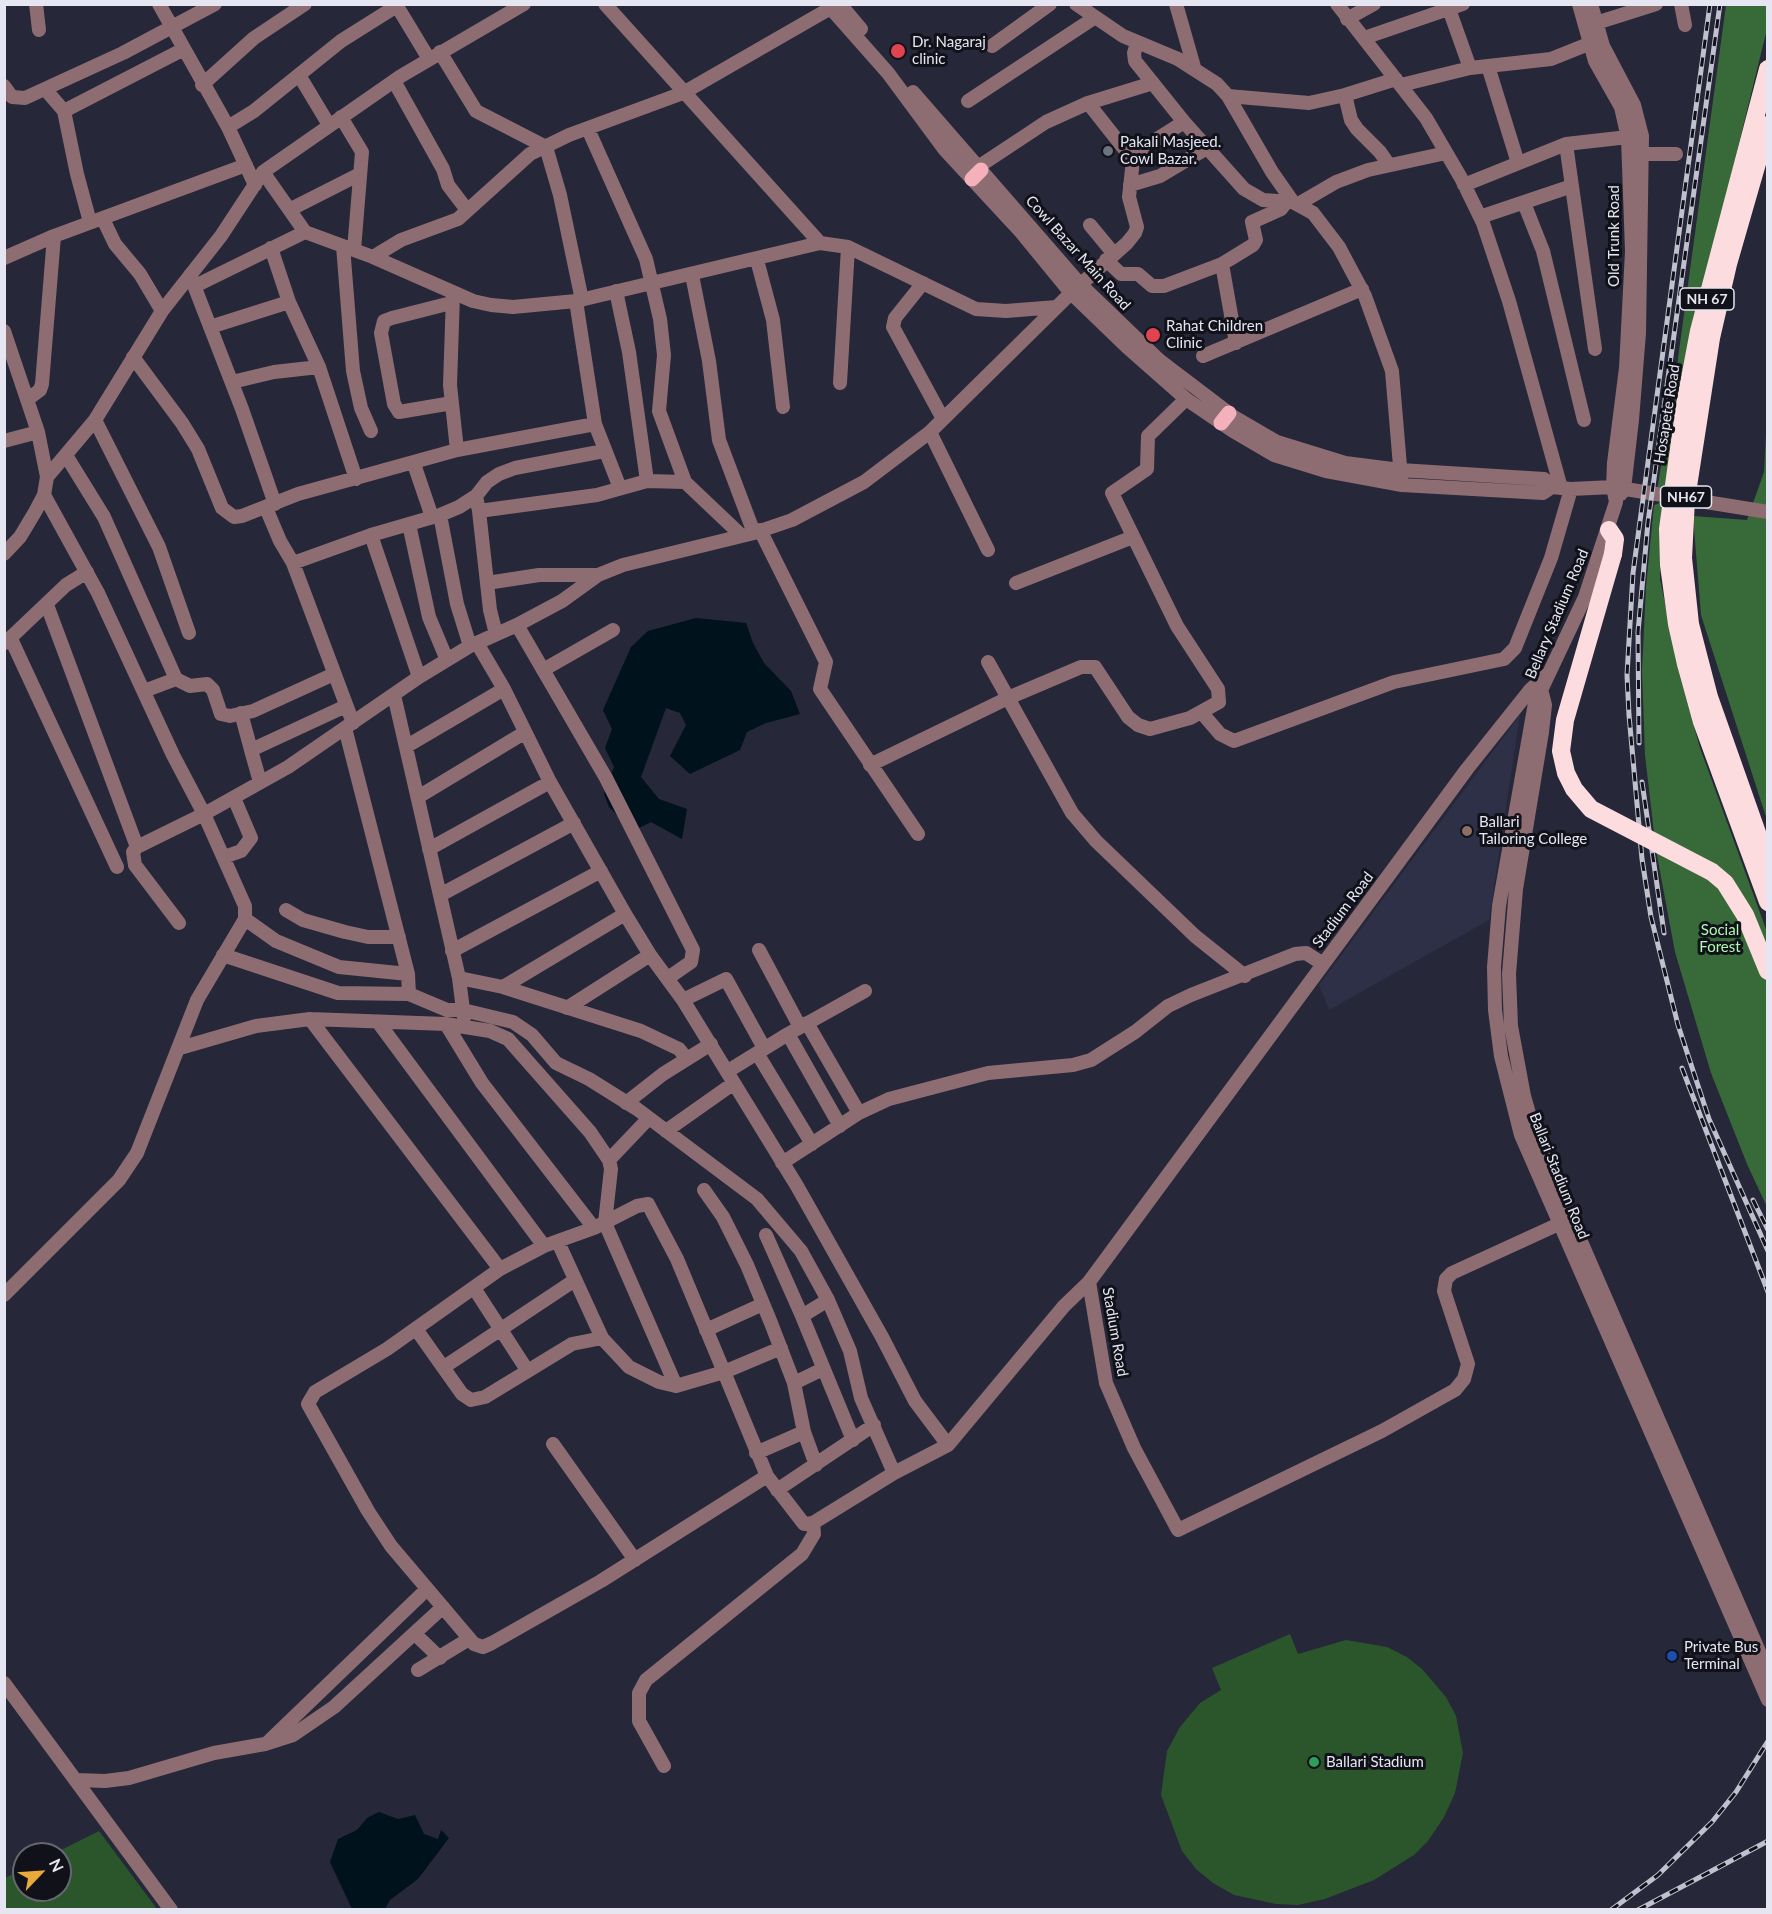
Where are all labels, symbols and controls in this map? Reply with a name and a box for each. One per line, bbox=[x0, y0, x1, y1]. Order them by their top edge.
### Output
place label: Dr. Nagaraj clinic bbox=[912, 33, 986, 68]
marker: Dr. Nagaraj clinic bbox=[889, 42, 907, 60]
place label: Pakali Masjeed. Cowl Bazar. bbox=[1120, 133, 1221, 168]
marker: Pakali Masjeed. Cowl Bazar. bbox=[1101, 144, 1115, 158]
street label: Old Trunk Road bbox=[1605, 185, 1623, 287]
street label: Cowl Bazar Main Road bbox=[1022, 192, 1134, 314]
road number: NH 67 bbox=[1680, 288, 1734, 310]
place label: Rahat Children Clinic bbox=[1166, 317, 1263, 352]
marker: Rahat Children Clinic bbox=[1144, 326, 1162, 344]
street label: Hosapete Road bbox=[1650, 363, 1684, 465]
road number: NH67 bbox=[1660, 486, 1712, 508]
street label: Bellary Stadium Road bbox=[1521, 546, 1593, 682]
place label: Ballari Tailoring College bbox=[1479, 813, 1587, 848]
marker: Ballari Tailoring College bbox=[1460, 824, 1474, 838]
street label: Stadium Road bbox=[1309, 868, 1377, 952]
park label: Social Forest bbox=[1699, 921, 1741, 956]
street label: Ballari Stadium Road bbox=[1525, 1110, 1593, 1242]
street label: Stadium Road bbox=[1098, 1286, 1132, 1378]
place label: Private Bus Terminal bbox=[1684, 1638, 1758, 1673]
marker: Private Bus Terminal bbox=[1665, 1649, 1679, 1663]
place label: Ballari Stadium bbox=[1326, 1753, 1424, 1771]
marker: Ballari Stadium bbox=[1307, 1755, 1321, 1769]
north arrow bbox=[12, 1842, 72, 1902]
text: N bbox=[46, 1855, 68, 1875]

